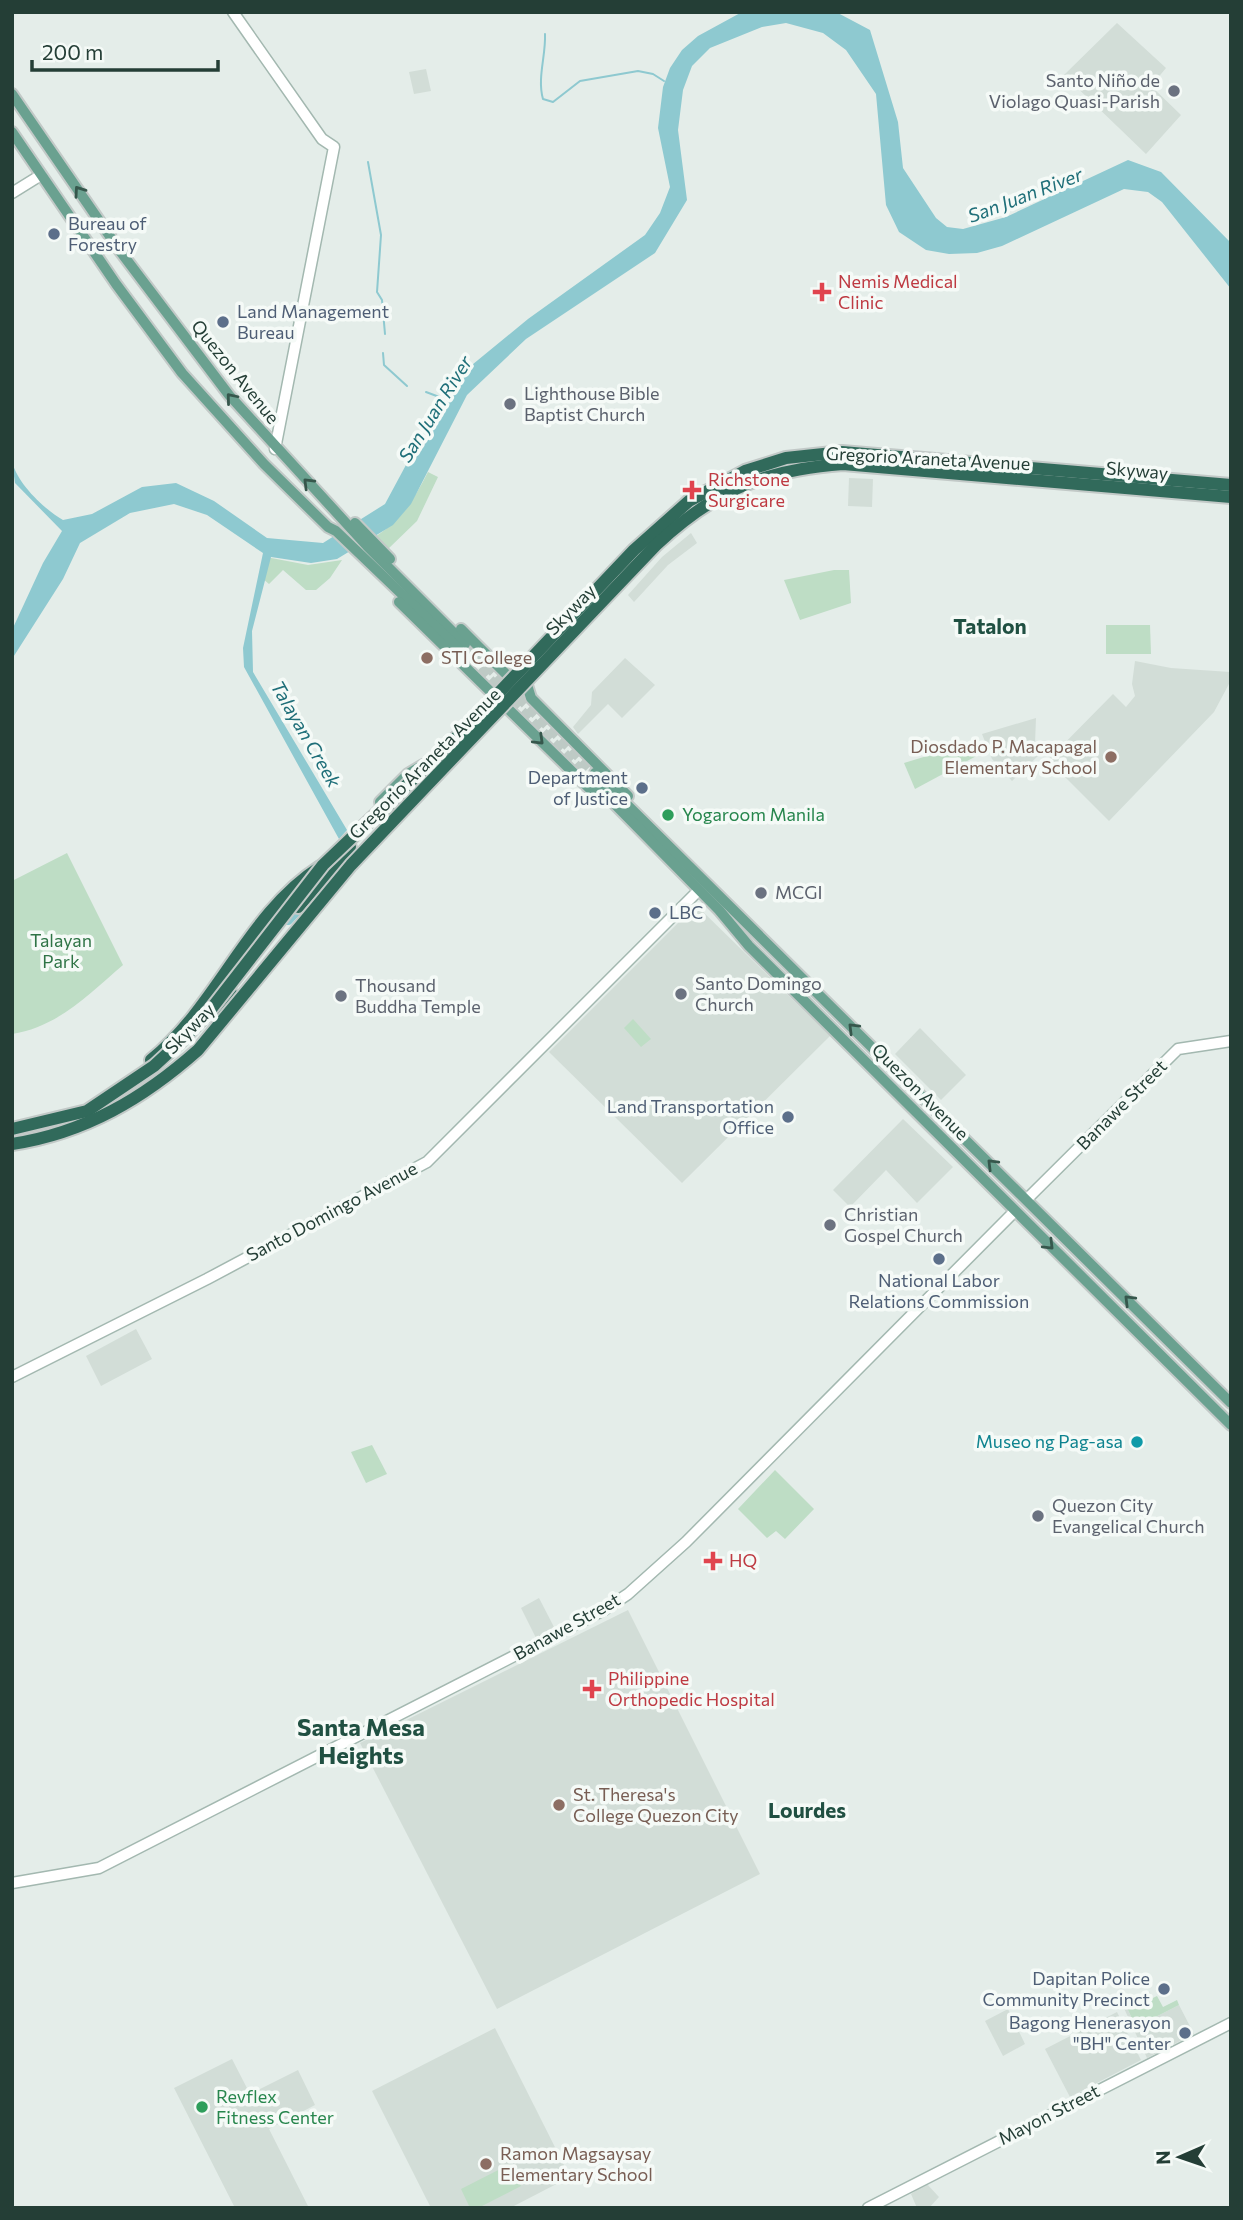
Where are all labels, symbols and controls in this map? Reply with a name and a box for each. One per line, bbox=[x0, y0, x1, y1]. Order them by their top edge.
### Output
scale bar bbox=[32, 28, 217, 72]
text: 200 m bbox=[42, 39, 103, 64]
place label: Santo Niño de Violago Quasi-Parish bbox=[989, 69, 1160, 112]
marker: Santo Niño de Violago Quasi-Parish bbox=[1166, 83, 1182, 99]
water label: San Juan River bbox=[964, 162, 1087, 227]
one-way arrow bbox=[75, 186, 87, 199]
place label: Bureau of Forestry bbox=[68, 212, 148, 255]
marker: Bureau of Forestry bbox=[46, 226, 62, 242]
place label: Nemis Medical Clinic bbox=[838, 270, 958, 313]
marker: Nemis Medical Clinic bbox=[812, 282, 832, 302]
place label: Land Management Bureau bbox=[237, 300, 389, 343]
marker: Land Management Bureau bbox=[215, 314, 231, 330]
street label: Quezon Avenue bbox=[187, 315, 285, 428]
water label: San Juan River bbox=[393, 350, 477, 466]
place label: Lighthouse Bible Baptist Church bbox=[524, 382, 660, 425]
one-way arrow bbox=[227, 393, 239, 406]
marker: Lighthouse Bible Baptist Church bbox=[502, 396, 518, 412]
street label: Gregorio Araneta Avenue bbox=[825, 442, 1031, 474]
street label: Skyway bbox=[1105, 456, 1169, 484]
place label: Richstone Surgicare bbox=[708, 468, 790, 511]
one-way arrow bbox=[304, 479, 316, 491]
marker: Richstone Surgicare bbox=[682, 480, 702, 500]
street label: Skyway bbox=[541, 579, 600, 639]
district label: Tatalon bbox=[953, 613, 1027, 638]
place label: STI College bbox=[441, 646, 532, 668]
marker: STI College bbox=[419, 650, 435, 666]
water label: Talayan Creek bbox=[267, 676, 347, 792]
street label: Gregorio Araneta Avenue bbox=[344, 683, 504, 843]
one-way arrow bbox=[531, 731, 544, 744]
place label: Diosdado P. Macapagal Elementary School bbox=[910, 735, 1097, 778]
marker: Diosdado P. Macapagal Elementary School bbox=[1103, 749, 1119, 765]
place label: Department of Justice bbox=[528, 766, 628, 809]
marker: Department of Justice bbox=[634, 780, 650, 796]
place label: Yogaroom Manila bbox=[682, 803, 825, 825]
marker: Yogaroom Manila bbox=[660, 807, 676, 823]
place label: MCGI bbox=[775, 881, 822, 903]
marker: MCGI bbox=[753, 885, 769, 901]
place label: LBC bbox=[669, 901, 703, 923]
marker: LBC bbox=[647, 905, 663, 921]
park label: Talayan Park bbox=[30, 929, 92, 972]
place label: Santo Domingo Church bbox=[695, 972, 822, 1015]
place label: Thousand Buddha Temple bbox=[355, 974, 481, 1017]
marker: Santo Domingo Church bbox=[673, 986, 689, 1002]
marker: Thousand Buddha Temple bbox=[333, 988, 349, 1004]
street label: Skyway bbox=[160, 998, 219, 1058]
one-way arrow bbox=[848, 1023, 861, 1036]
street label: Quezon Avenue bbox=[868, 1038, 974, 1144]
street label: Banawe Street bbox=[1072, 1055, 1171, 1154]
place label: Land Transportation Office bbox=[607, 1095, 774, 1138]
marker: Land Transportation Office bbox=[780, 1109, 796, 1125]
street label: Santo Domingo Avenue bbox=[242, 1157, 421, 1265]
one-way arrow bbox=[987, 1160, 1000, 1173]
place label: Christian Gospel Church bbox=[844, 1203, 963, 1246]
marker: Christian Gospel Church bbox=[822, 1217, 838, 1233]
one-way arrow bbox=[1041, 1237, 1053, 1249]
marker: National Labor Relations Commission bbox=[931, 1251, 947, 1267]
place label: National Labor Relations Commission bbox=[849, 1269, 1029, 1312]
one-way arrow bbox=[1124, 1295, 1137, 1308]
place label: Museo ng Pag-asa bbox=[976, 1430, 1123, 1452]
marker: Museo ng Pag-asa bbox=[1129, 1434, 1145, 1450]
place label: Quezon City Evangelical Church bbox=[1052, 1494, 1205, 1537]
marker: Quezon City Evangelical Church bbox=[1030, 1508, 1046, 1524]
place label: HQ bbox=[729, 1549, 757, 1571]
marker: HQ bbox=[703, 1551, 723, 1571]
street label: Banawe Street bbox=[509, 1588, 624, 1664]
place label: Philippine Orthopedic Hospital bbox=[608, 1667, 775, 1710]
marker: Philippine Orthopedic Hospital bbox=[582, 1679, 602, 1699]
district label: Santa Mesa Heights bbox=[297, 1712, 425, 1769]
place label: St. Theresa's College Quezon City bbox=[573, 1783, 739, 1826]
marker: St. Theresa's College Quezon City bbox=[551, 1797, 567, 1813]
district label: Lourdes bbox=[768, 1797, 846, 1822]
place label: Dapitan Police Community Precinct bbox=[983, 1967, 1150, 2010]
marker: Dapitan Police Community Precinct bbox=[1156, 1981, 1172, 1997]
place label: Bagong Henerasyon "BH" Center bbox=[1009, 2011, 1171, 2054]
marker: Bagong Henerasyon "BH" Center bbox=[1177, 2025, 1193, 2041]
street label: Mayon Street bbox=[994, 2079, 1103, 2149]
place label: Revflex Fitness Center bbox=[216, 2085, 334, 2128]
marker: Revflex Fitness Center bbox=[194, 2099, 210, 2115]
north arrow bbox=[1145, 2122, 1215, 2192]
place label: Ramon Magsaysay Elementary School bbox=[500, 2142, 653, 2185]
text: N bbox=[1151, 2150, 1174, 2165]
marker: Ramon Magsaysay Elementary School bbox=[478, 2156, 494, 2172]

